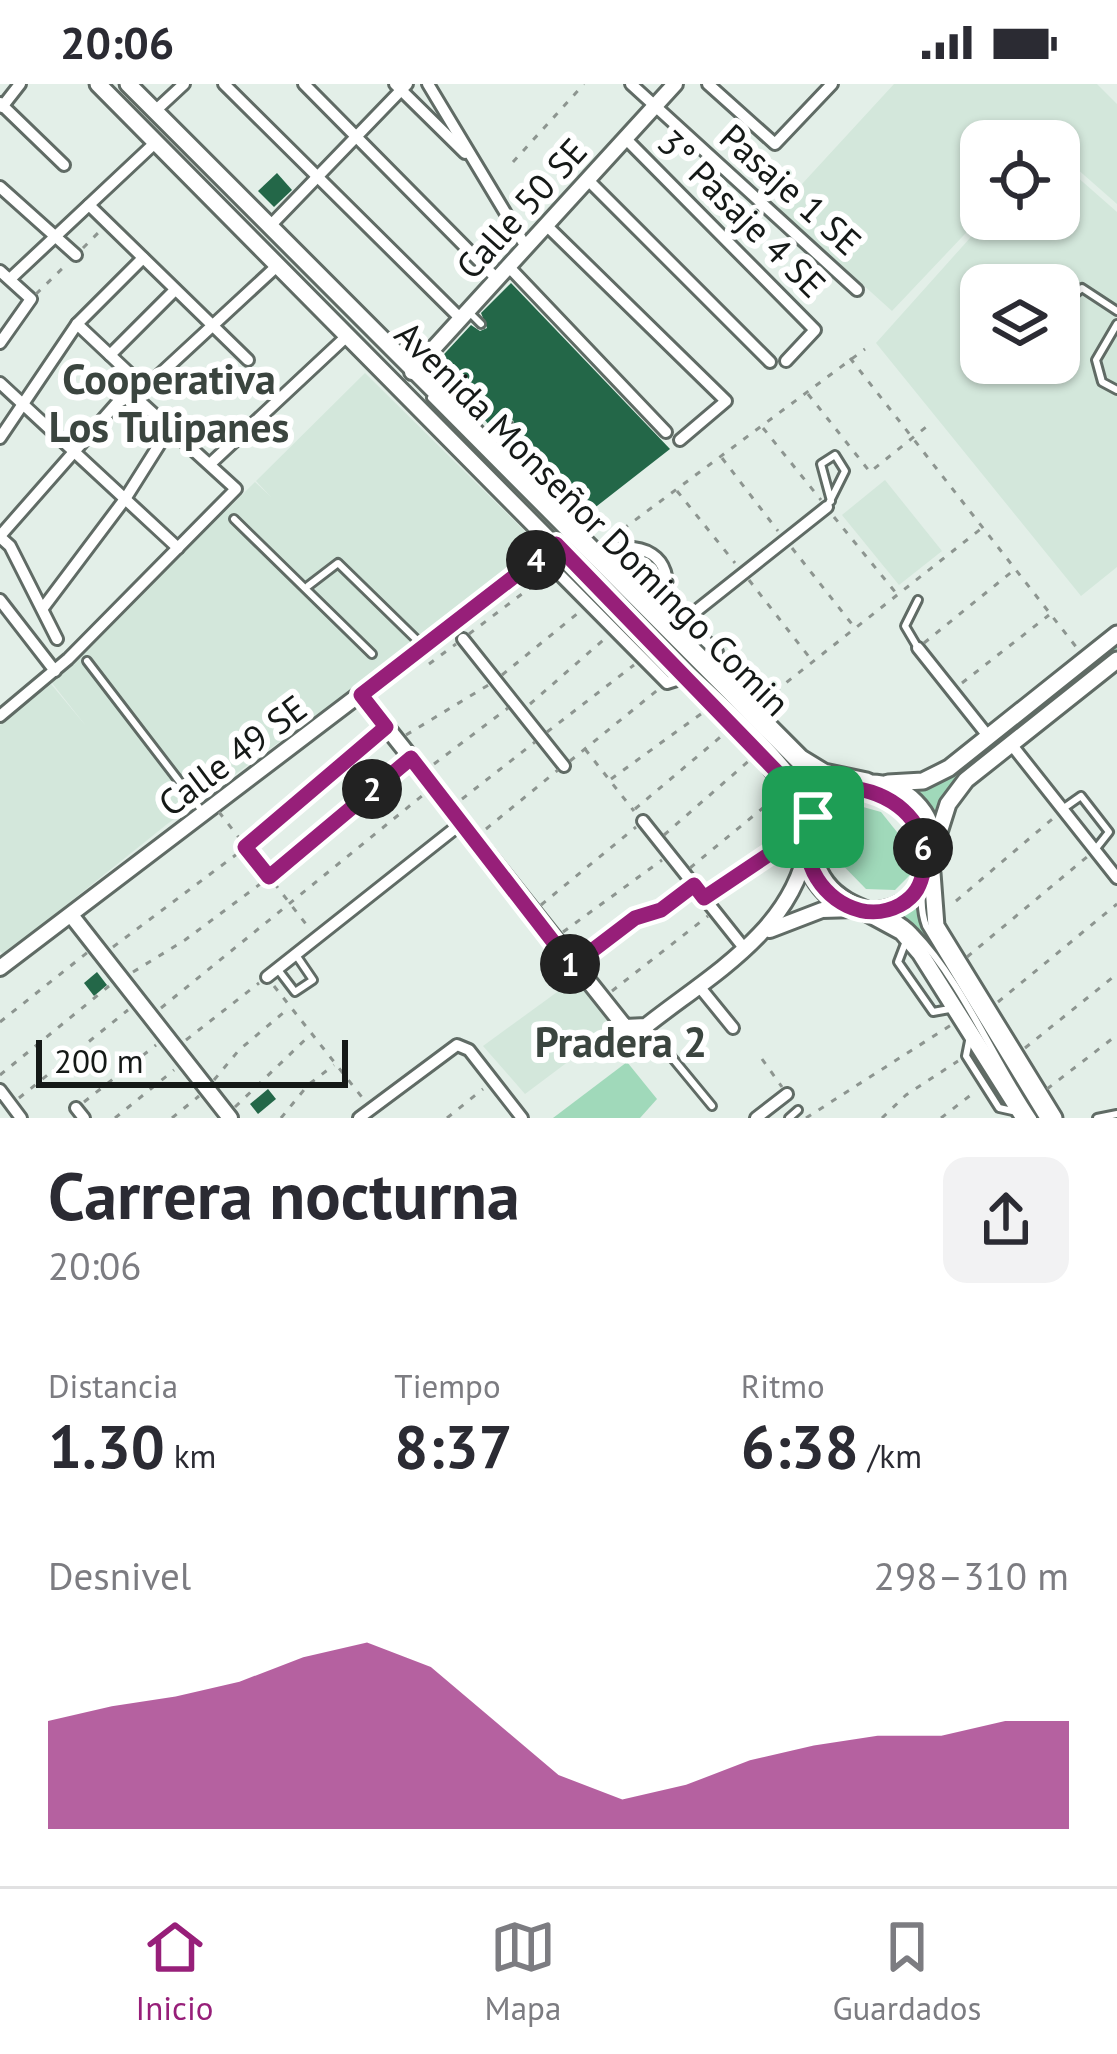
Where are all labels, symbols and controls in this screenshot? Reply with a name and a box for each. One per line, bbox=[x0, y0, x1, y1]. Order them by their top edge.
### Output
text: 20:06 bbox=[60, 13, 174, 71]
street label: Pasaje 1 SE bbox=[710, 113, 872, 265]
street label: 3° Pasaje 4 SE bbox=[648, 119, 836, 307]
map controls bbox=[960, 120, 1080, 384]
button: locate bbox=[960, 120, 1080, 240]
street label: Calle 50 SE bbox=[445, 128, 597, 288]
button: layers bbox=[960, 264, 1080, 384]
street label: Avenida Monseñor Domingo Comin bbox=[386, 311, 800, 725]
district label: Cooperativa Los Tulipanes bbox=[49, 351, 289, 454]
pin: 4 bbox=[506, 530, 566, 590]
text: 4 bbox=[527, 538, 545, 581]
street label: Calle 49 SE bbox=[148, 684, 316, 826]
pin: 2 bbox=[342, 759, 402, 819]
pin bbox=[762, 766, 864, 868]
text: 2 bbox=[363, 767, 381, 810]
icon: arrive bbox=[780, 784, 846, 850]
pin: 6 bbox=[893, 818, 953, 878]
text: 6 bbox=[914, 826, 932, 869]
pin: 1 bbox=[540, 934, 600, 994]
text: 1 bbox=[561, 942, 579, 985]
district label: Pradera 2 bbox=[535, 1014, 707, 1069]
scale bar bbox=[36, 1034, 348, 1087]
text: 200 m bbox=[54, 1039, 144, 1082]
text: Carrera nocturna bbox=[48, 1152, 520, 1237]
button: share bbox=[943, 1157, 1069, 1283]
text: 20:06 bbox=[48, 1240, 142, 1291]
text: Distancia bbox=[48, 1364, 178, 1407]
text: Tiempo bbox=[394, 1364, 501, 1407]
text: Ritmo bbox=[741, 1364, 825, 1407]
text: 1.30 bbox=[48, 1407, 165, 1485]
text: 8:37 bbox=[394, 1407, 513, 1485]
text: 6:38 bbox=[741, 1407, 859, 1485]
text: km bbox=[165, 1434, 216, 1477]
text: /km bbox=[859, 1434, 922, 1477]
text: Desnivel bbox=[48, 1550, 191, 1601]
text: 298–310 m bbox=[874, 1550, 1069, 1601]
tab: Inicio bbox=[136, 1914, 213, 2029]
tab: Mapa bbox=[485, 1914, 561, 2029]
tab: Guardados bbox=[832, 1914, 981, 2029]

